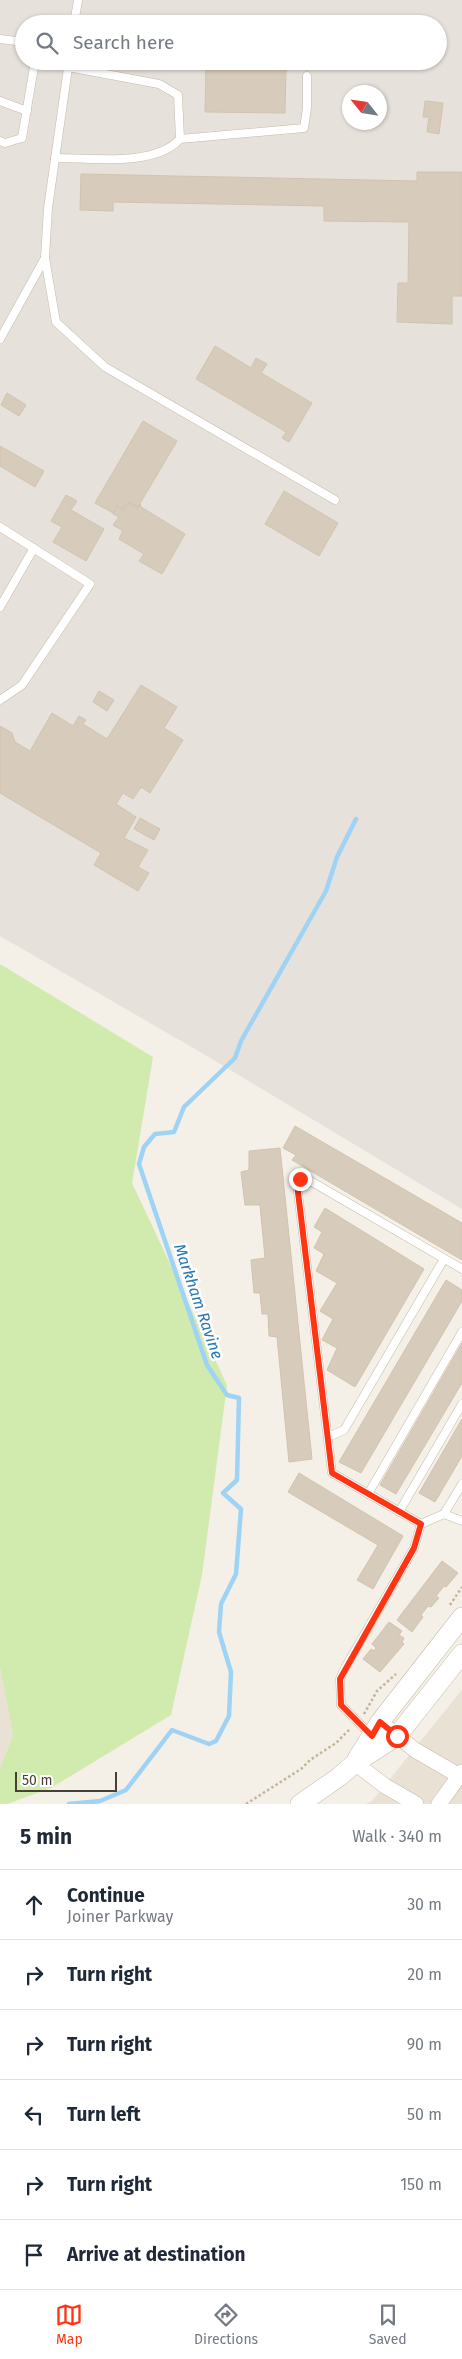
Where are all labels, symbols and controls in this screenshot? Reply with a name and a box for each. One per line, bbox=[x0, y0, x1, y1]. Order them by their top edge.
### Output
search box bbox=[15, 15, 447, 70]
icon: search bbox=[33, 29, 61, 57]
text: Search here bbox=[73, 31, 174, 54]
north arrow bbox=[342, 85, 387, 130]
route end bbox=[289, 1168, 312, 1191]
water label: Markham Ravine bbox=[170, 1241, 227, 1361]
route start bbox=[386, 1725, 409, 1748]
scale bar bbox=[15, 1769, 118, 1792]
text: 50 m bbox=[22, 1772, 53, 1789]
text: 5 min bbox=[20, 1824, 72, 1850]
text: Walk · 340 m bbox=[352, 1827, 442, 1846]
text: Continue bbox=[67, 1884, 145, 1907]
icon: ahead bbox=[20, 1891, 48, 1919]
text: 30 m bbox=[407, 1895, 442, 1914]
text: Joiner Parkway bbox=[67, 1907, 173, 1926]
icon: right bbox=[20, 1961, 48, 1989]
text: Turn right bbox=[67, 1963, 152, 1986]
text: 20 m bbox=[407, 1965, 442, 1984]
icon: right bbox=[20, 2031, 48, 2059]
text: Turn right bbox=[67, 2033, 152, 2056]
text: 90 m bbox=[407, 2035, 442, 2054]
icon: left bbox=[20, 2101, 48, 2129]
text: Turn left bbox=[67, 2103, 141, 2126]
text: 50 m bbox=[407, 2105, 442, 2124]
icon: right bbox=[20, 2171, 48, 2199]
text: Turn right bbox=[67, 2173, 152, 2196]
text: 150 m bbox=[400, 2175, 442, 2194]
icon: arrive bbox=[20, 2241, 48, 2269]
text: Arrive at destination bbox=[67, 2243, 246, 2266]
tab: Map bbox=[55, 2301, 83, 2348]
tab: Directions bbox=[194, 2301, 258, 2348]
tab: Saved bbox=[369, 2301, 407, 2348]

